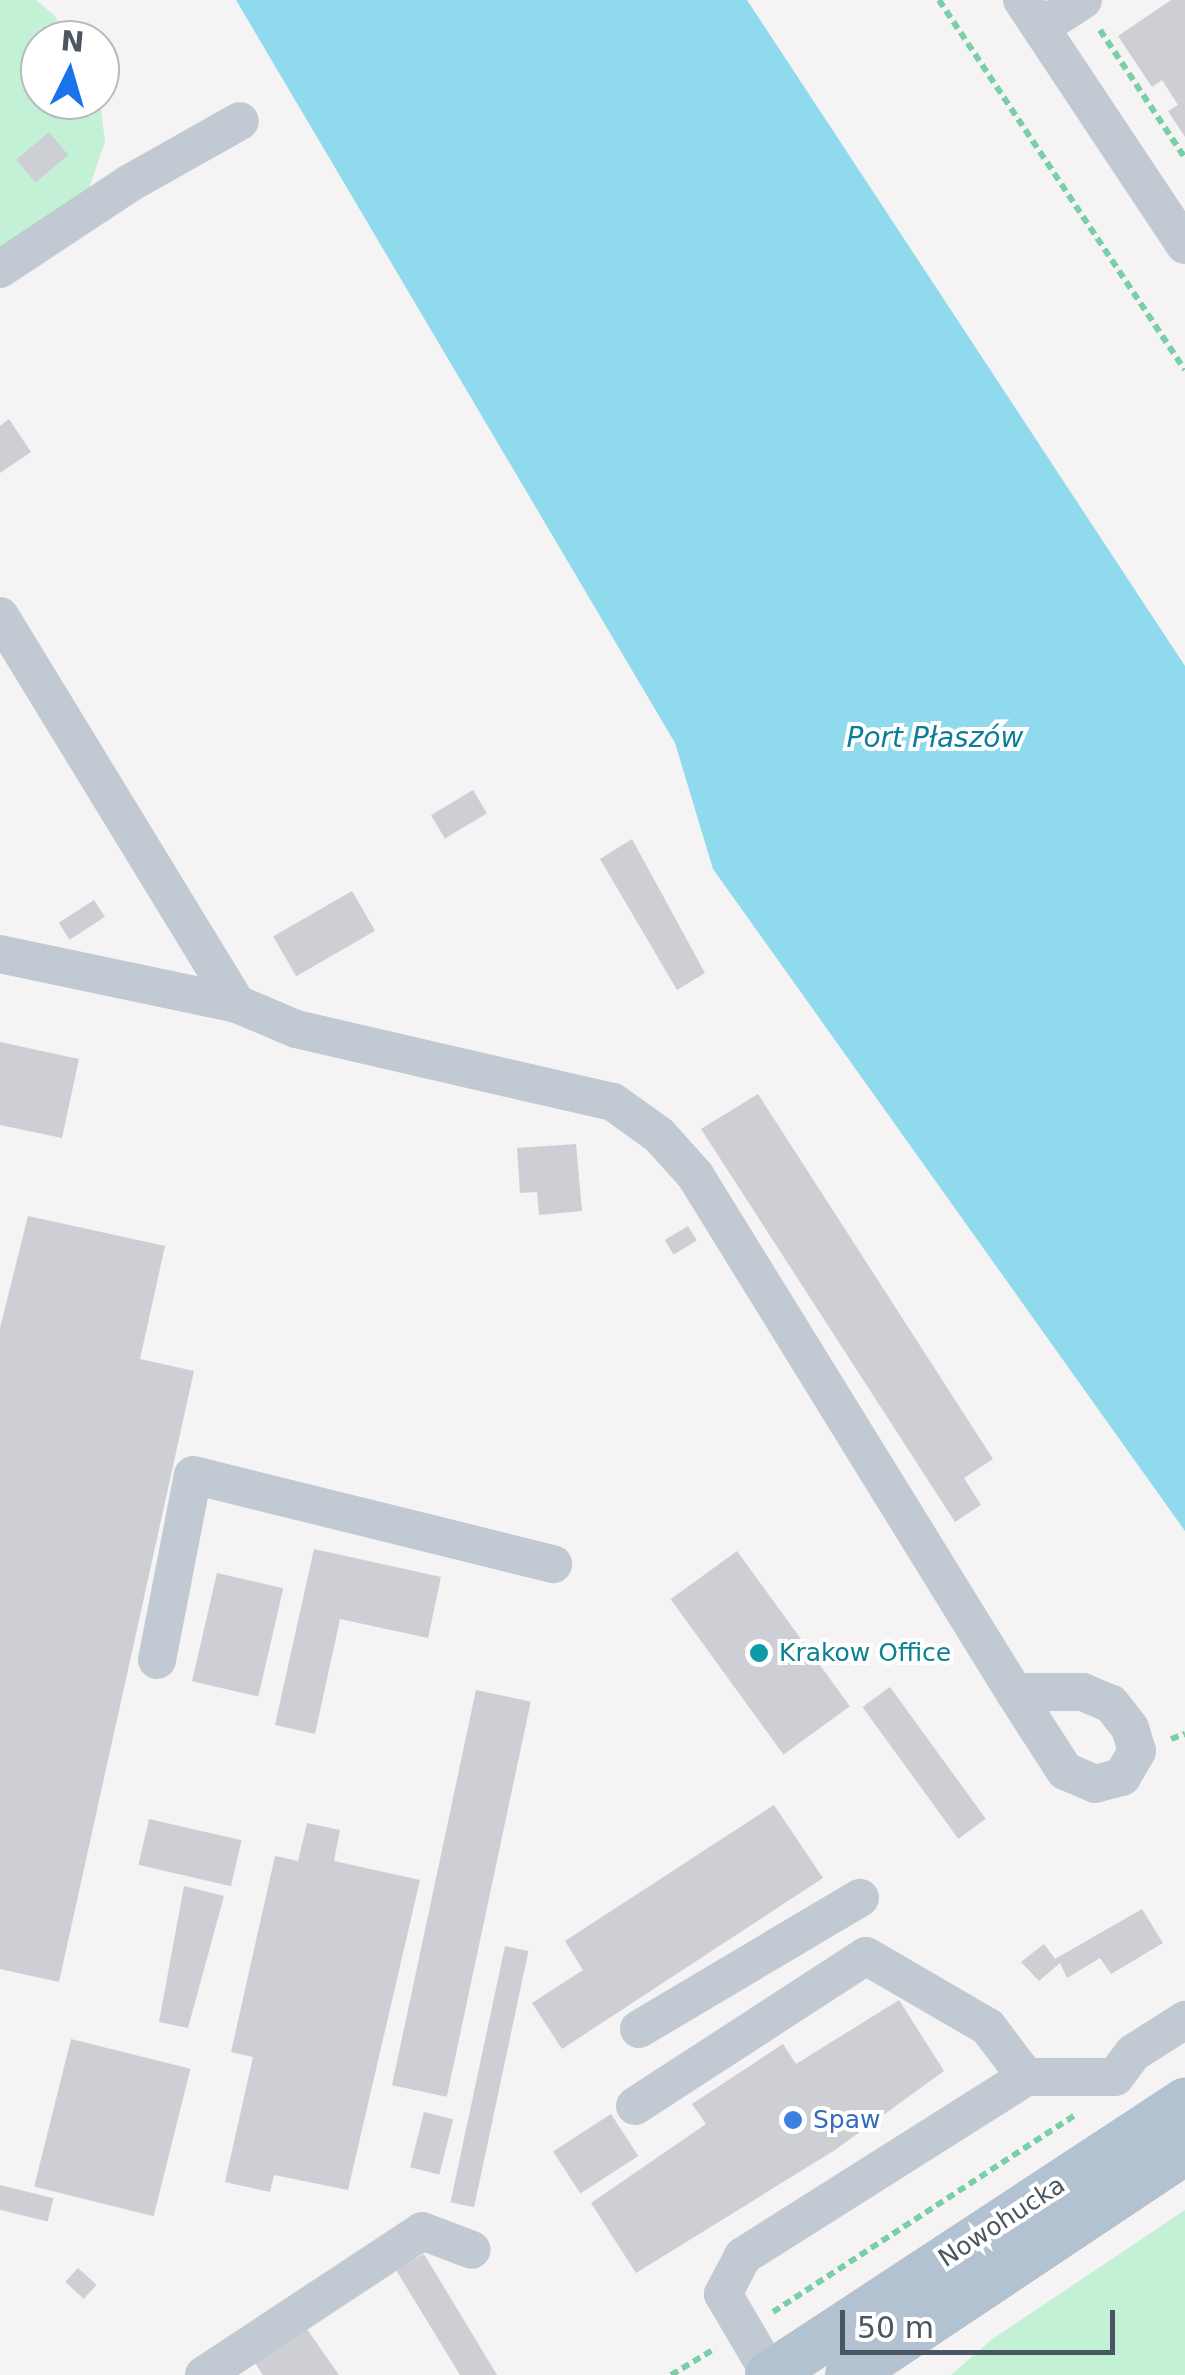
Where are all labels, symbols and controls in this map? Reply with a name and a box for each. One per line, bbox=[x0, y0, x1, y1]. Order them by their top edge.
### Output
north arrow bbox=[20, 20, 120, 120]
text: N bbox=[59, 24, 86, 59]
water label: Port Płaszów bbox=[847, 721, 1023, 755]
place label: Krakow Office bbox=[779, 1638, 951, 1668]
marker: Krakow Office bbox=[748, 1642, 770, 1664]
place label: Spaw bbox=[813, 2105, 881, 2135]
marker: Spaw bbox=[782, 2109, 804, 2131]
street label: Nowohucka bbox=[933, 2170, 1071, 2274]
scale bar bbox=[845, 2290, 1120, 2352]
text: 50 m bbox=[857, 2310, 934, 2345]

